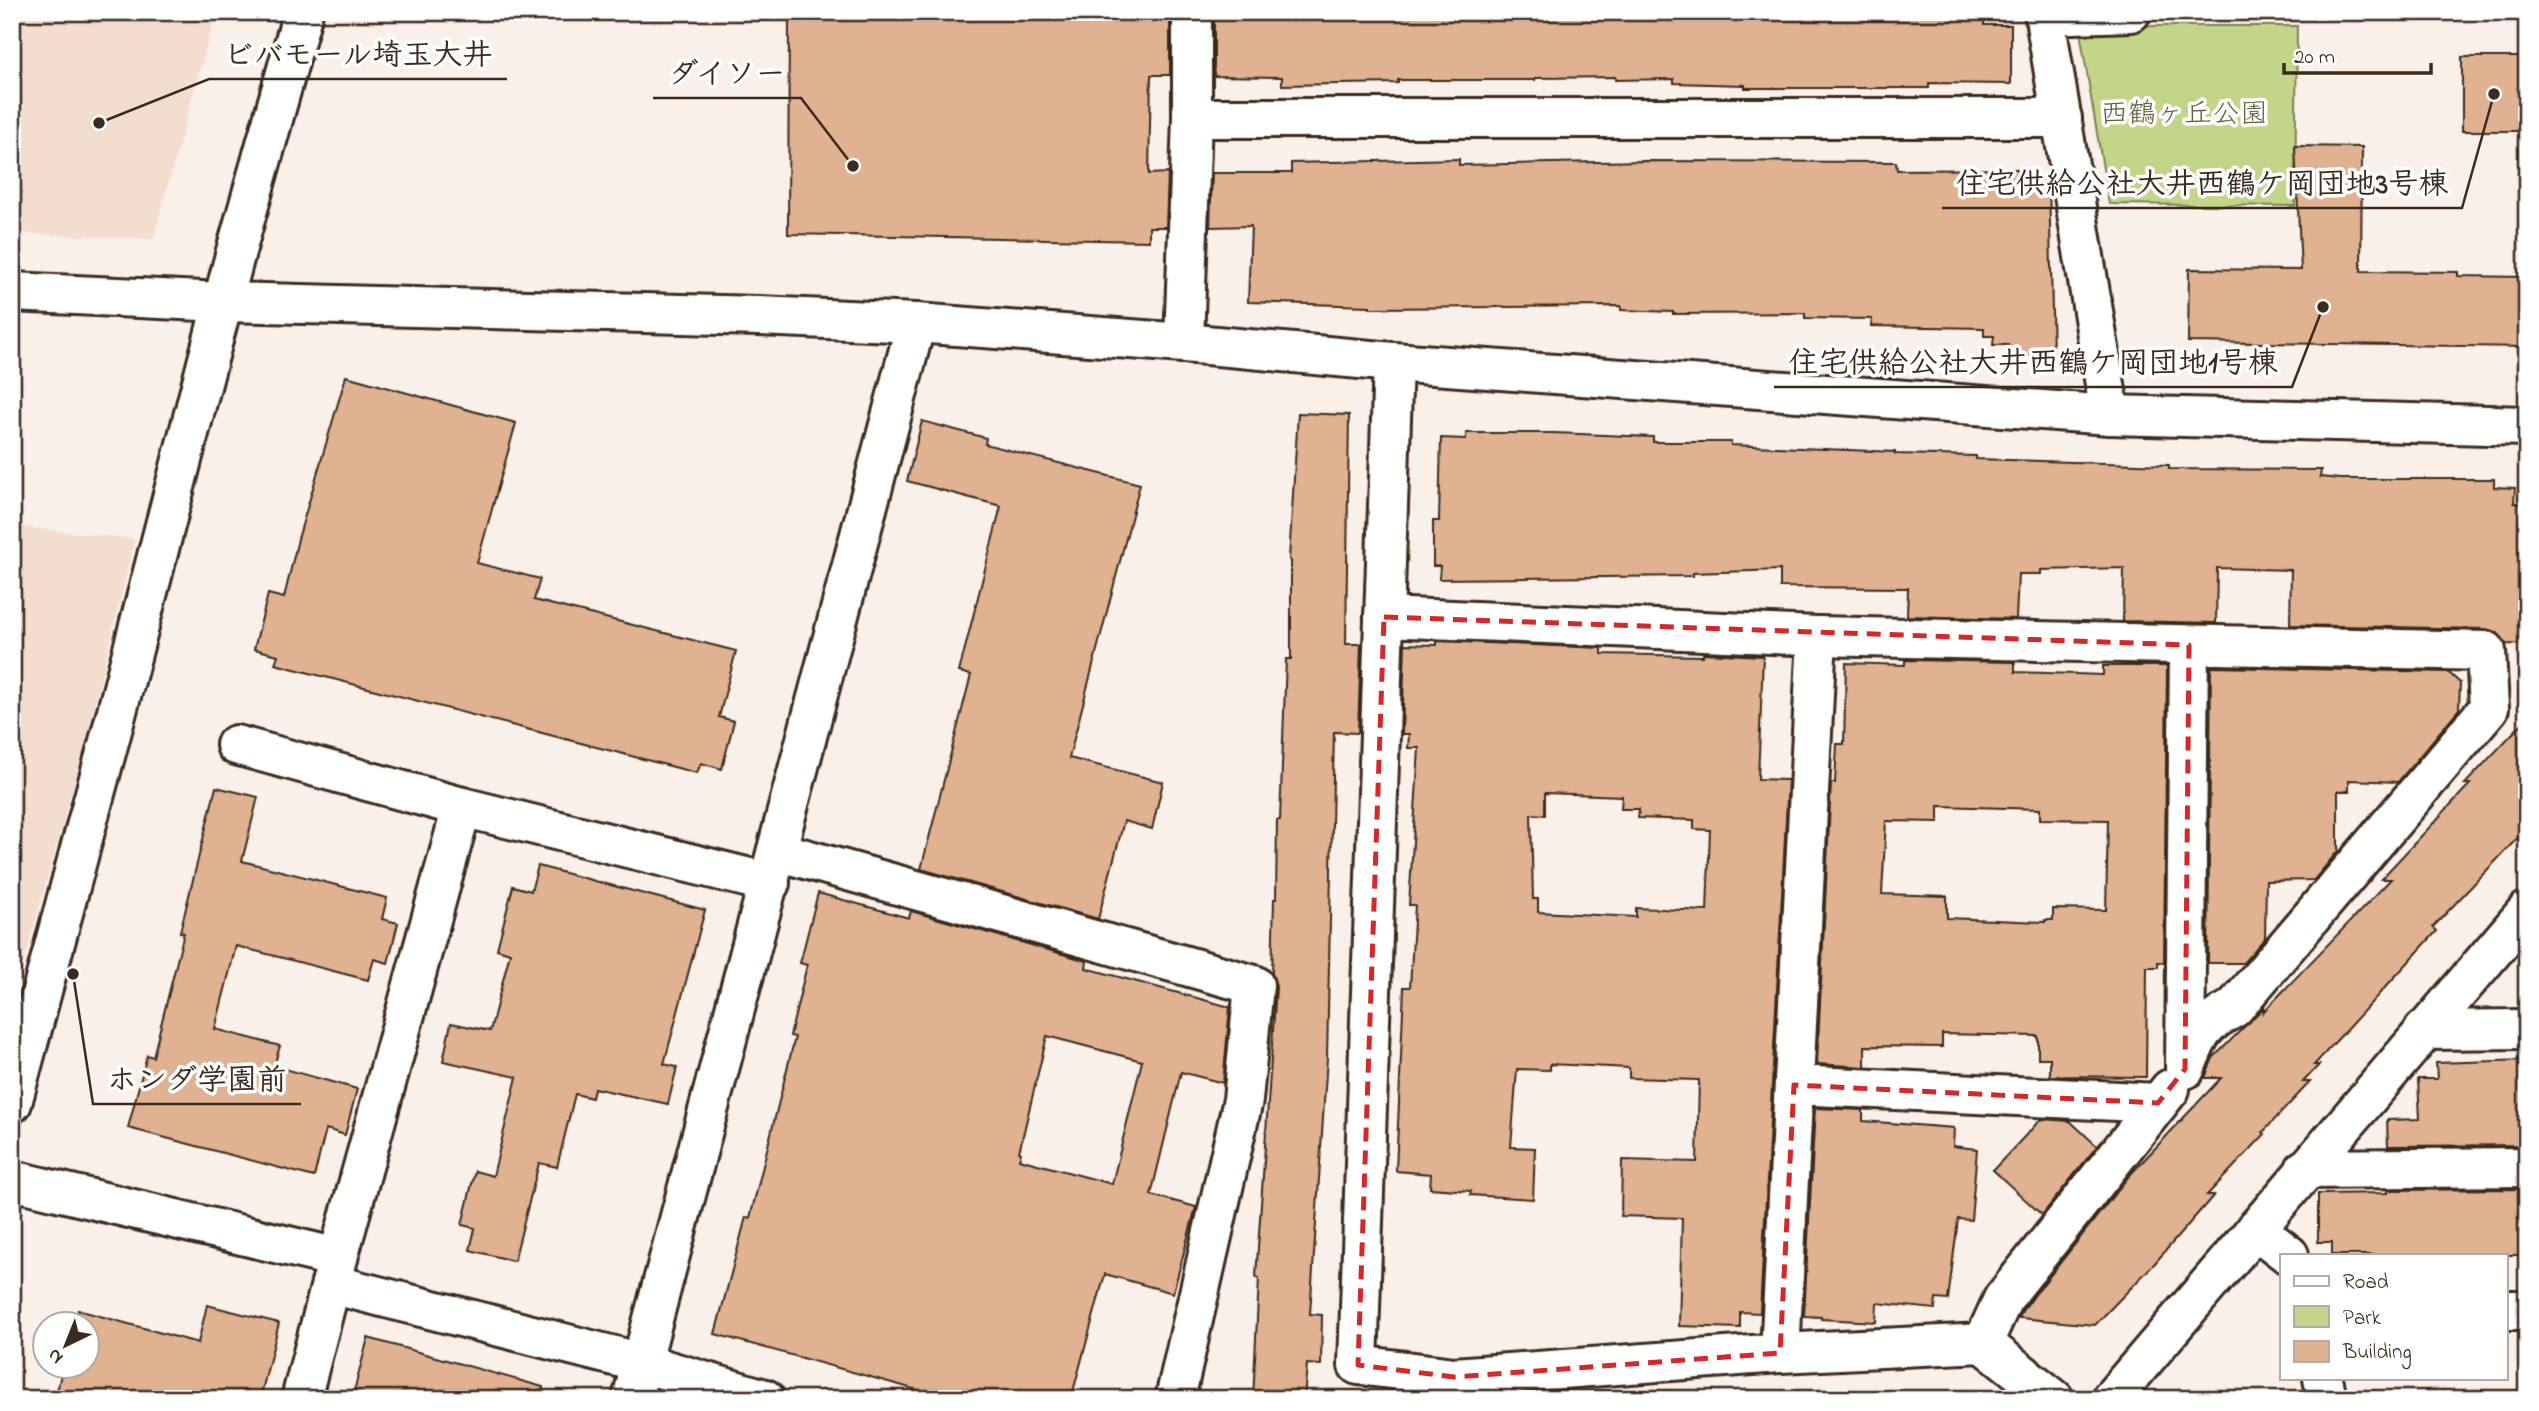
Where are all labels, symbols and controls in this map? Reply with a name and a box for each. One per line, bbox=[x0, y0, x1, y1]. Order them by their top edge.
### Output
callout: ビバモール埼玉大井 bbox=[209, 28, 507, 79]
scale bar bbox=[2284, 32, 2430, 76]
text: ビバモール埼玉大井 bbox=[224, 35, 492, 79]
text: 20 m bbox=[2294, 43, 2335, 73]
callout: ダイソー bbox=[653, 47, 801, 98]
text: ダイソー bbox=[669, 54, 786, 98]
park label: 西鶴ヶ丘公園 bbox=[2100, 95, 2268, 136]
callout: 住宅供給公社大井西鶴ケ岡団地3号棟 bbox=[1942, 157, 2462, 208]
text: 住宅供給公社大井西鶴ケ岡団地3号棟 bbox=[1956, 164, 2448, 208]
callout: 住宅供給公社大井西鶴ケ岡団地1号棟 bbox=[1774, 336, 2292, 387]
text: 住宅供給公社大井西鶴ケ岡団地1号棟 bbox=[1788, 343, 2278, 387]
callout: ホンダ学園前 bbox=[93, 1053, 301, 1104]
text: ホンダ学園前 bbox=[107, 1060, 287, 1104]
legend bbox=[2280, 1254, 2508, 1380]
text: Road bbox=[2343, 1268, 2389, 1298]
text: Park bbox=[2343, 1304, 2382, 1334]
north arrow bbox=[32, 1310, 102, 1380]
text: Building bbox=[2342, 1338, 2412, 1370]
text: N bbox=[42, 1341, 70, 1370]

